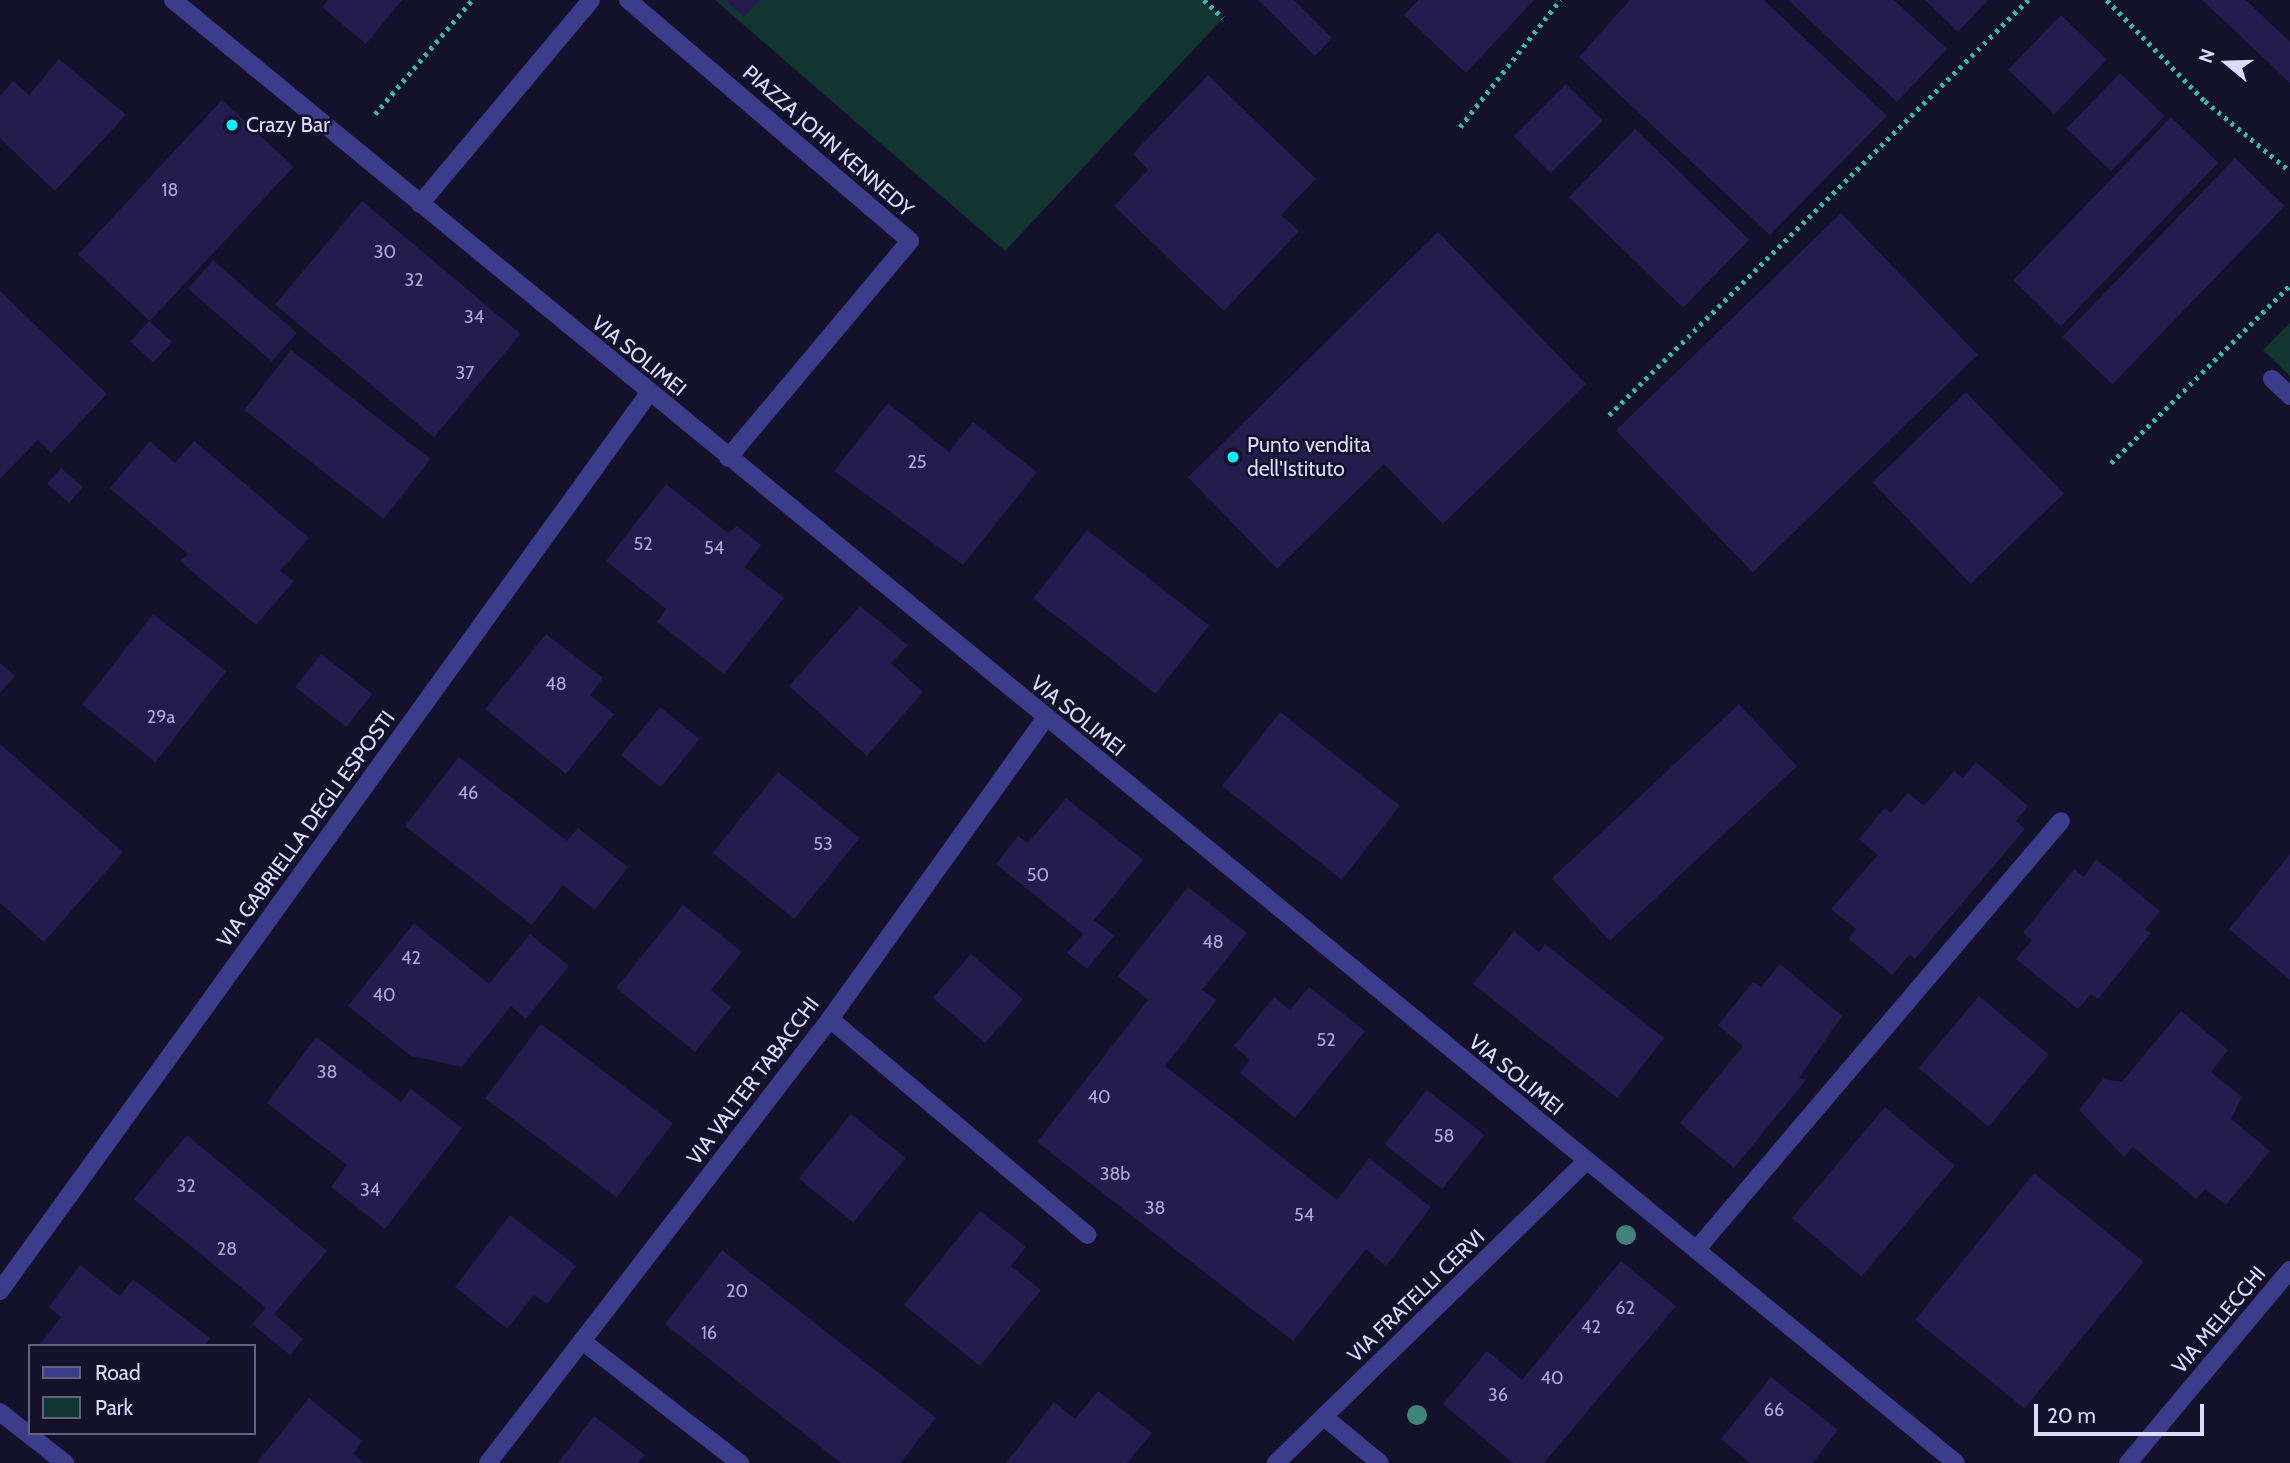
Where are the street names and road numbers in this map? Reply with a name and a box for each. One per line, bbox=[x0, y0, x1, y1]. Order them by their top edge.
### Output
street label: PIAZZA JOHN KENNEDY bbox=[737, 60, 919, 222]
street label: VIA SOLIMEI bbox=[587, 310, 691, 402]
street label: VIA SOLIMEI bbox=[1026, 670, 1130, 762]
street label: VIA GABRIELLA DEGLI ESPOSTI bbox=[212, 706, 400, 952]
street label: VIA VALTER TABACCHI bbox=[682, 992, 824, 1170]
street label: VIA SOLIMEI bbox=[1464, 1029, 1568, 1121]
street label: VIA FRATELLI CERVI bbox=[1342, 1224, 1490, 1368]
street label: VIA MELECCHI bbox=[2167, 1261, 2271, 1379]

